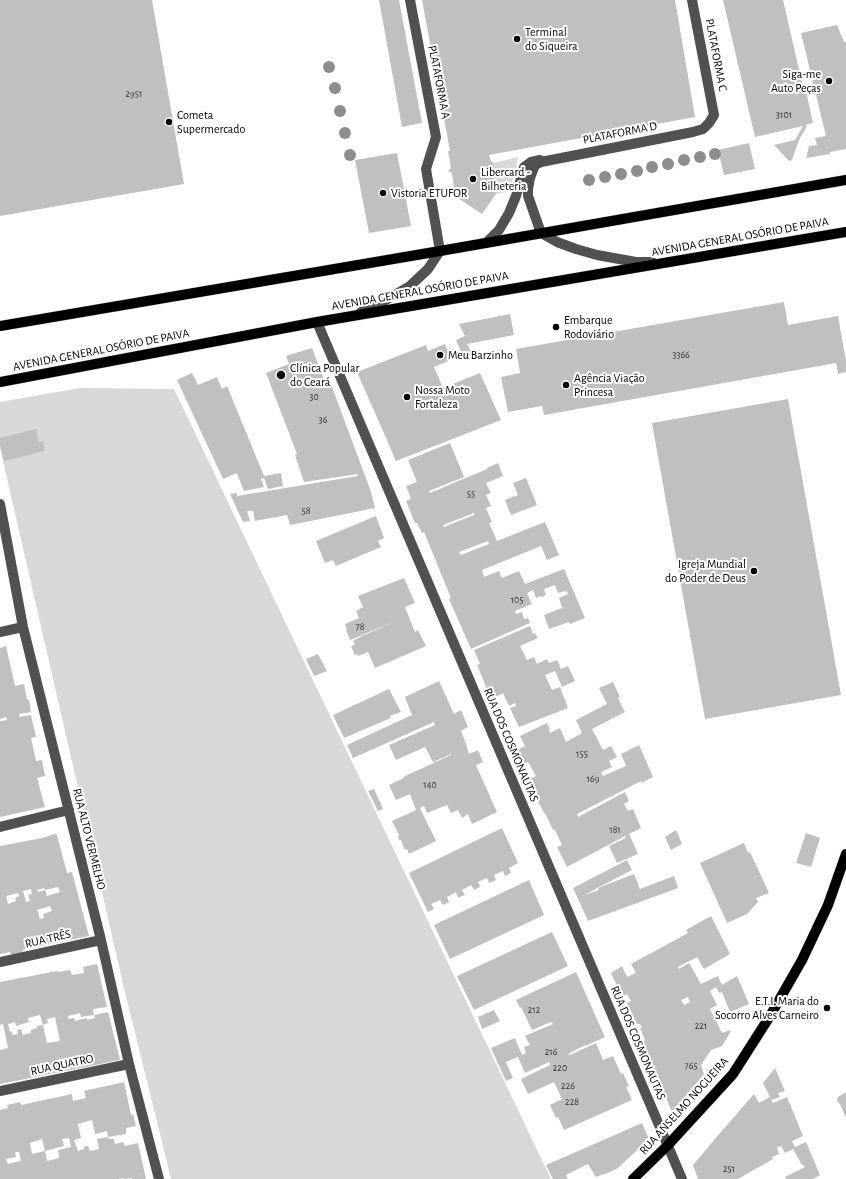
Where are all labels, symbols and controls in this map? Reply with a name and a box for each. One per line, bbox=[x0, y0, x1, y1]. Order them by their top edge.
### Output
street label: PLATAFORMA C bbox=[702, 17, 730, 93]
place label: Terminal do Siqueira bbox=[525, 25, 578, 53]
marker: Terminal do Siqueira bbox=[512, 34, 522, 44]
street label: PLATAFORMA A bbox=[425, 44, 453, 120]
place label: Siga-me Auto Peças bbox=[771, 67, 821, 95]
marker: Siga-me Auto Peças bbox=[824, 76, 834, 86]
house number: 2951 bbox=[126, 88, 142, 100]
place label: Cometa Supermercado bbox=[177, 108, 245, 136]
house number: 3101 bbox=[776, 109, 792, 121]
marker: Cometa Supermercado bbox=[164, 117, 174, 127]
street label: PLATAFORMA D bbox=[582, 119, 658, 147]
place label: Libercard - Bilheteria bbox=[481, 165, 530, 193]
marker: Libercard - Bilheteria bbox=[468, 174, 478, 184]
place label: Vistoria ETUFOR bbox=[391, 186, 467, 200]
marker: Vistoria ETUFOR bbox=[378, 188, 388, 198]
street label: AVENIDA GENERAL OSÓRIO DE PAIVA bbox=[650, 214, 830, 260]
street label: AVENIDA GENERAL OSÓRIO DE PAIVA bbox=[330, 268, 510, 314]
place label: Embarque Rodoviário bbox=[564, 313, 614, 341]
marker: Embarque Rodoviário bbox=[551, 322, 561, 332]
street label: AVENIDA GENERAL OSÓRIO DE PAIVA bbox=[12, 326, 190, 374]
place label: Meu Barzinho bbox=[448, 348, 513, 362]
house number: 3366 bbox=[672, 349, 690, 361]
marker: Meu Barzinho bbox=[435, 350, 445, 360]
place label: Clínica Popular do Ceará bbox=[290, 361, 359, 389]
marker: Clínica Popular do Ceará bbox=[275, 369, 287, 381]
place label: Agência Viação Princesa bbox=[574, 371, 645, 399]
marker: Agência Viação Princesa bbox=[561, 380, 571, 390]
place label: Nossa Moto Fortaleza bbox=[415, 383, 470, 411]
house number: 30 bbox=[309, 391, 319, 403]
marker: Nossa Moto Fortaleza bbox=[402, 392, 412, 402]
house number: 36 bbox=[319, 414, 327, 426]
house number: 55 bbox=[467, 488, 475, 500]
house number: 58 bbox=[302, 505, 310, 517]
place label: Igreja Mundial do Poder de Deus bbox=[665, 557, 746, 585]
marker: Igreja Mundial do Poder de Deus bbox=[749, 566, 759, 576]
house number: 105 bbox=[511, 594, 523, 606]
house number: 78 bbox=[356, 621, 364, 633]
street label: RUA DOS COSMONAUTAS bbox=[480, 686, 542, 804]
house number: 155 bbox=[576, 748, 588, 760]
house number: 169 bbox=[587, 773, 599, 785]
house number: 140 bbox=[423, 779, 437, 791]
street label: RUA ALTO VERMELHO bbox=[69, 787, 109, 891]
house number: 181 bbox=[609, 824, 621, 836]
street label: RUA TRÊS bbox=[24, 927, 72, 951]
street label: RUA DOS COSMONAUTAS bbox=[607, 984, 669, 1102]
place label: E.T.I. Maria do Socorro Alves Carneiro bbox=[715, 994, 819, 1022]
marker: E.T.I. Maria do Socorro Alves Carneiro bbox=[822, 1003, 832, 1013]
house number: 212 bbox=[528, 1004, 540, 1016]
house number: 221 bbox=[695, 1020, 707, 1032]
house number: 216 bbox=[545, 1046, 557, 1058]
street label: RUA QUATRO bbox=[29, 1051, 95, 1079]
street label: RUA ANSELMO NOGUEIRA bbox=[636, 1054, 732, 1158]
house number: 765 bbox=[684, 1060, 698, 1072]
house number: 220 bbox=[553, 1062, 567, 1074]
house number: 226 bbox=[561, 1080, 575, 1092]
house number: 228 bbox=[565, 1096, 579, 1108]
house number: 251 bbox=[723, 1163, 735, 1175]

